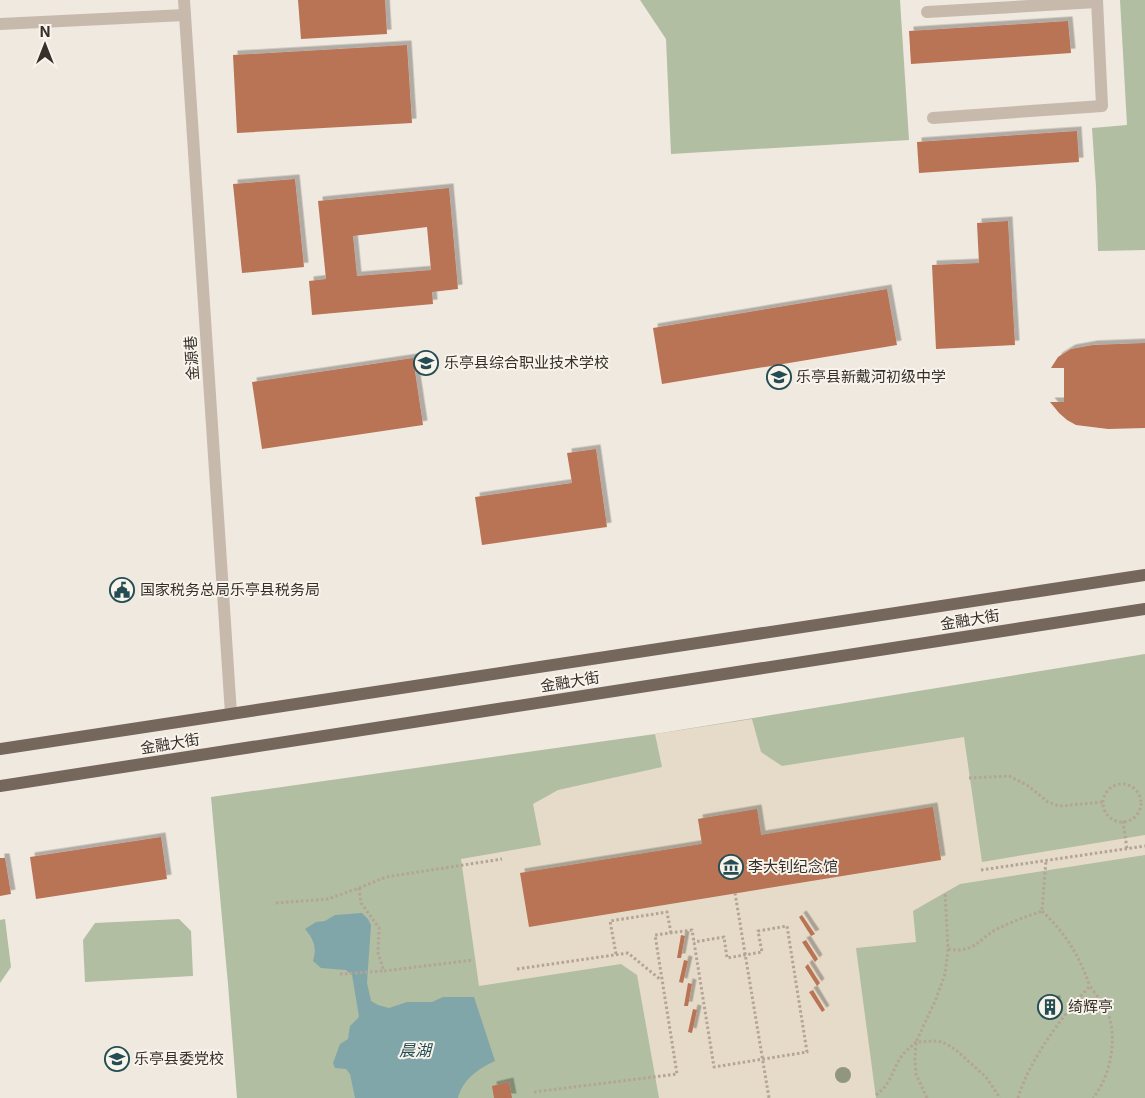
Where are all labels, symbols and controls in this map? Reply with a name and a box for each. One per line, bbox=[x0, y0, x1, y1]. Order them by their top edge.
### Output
north arrow bbox=[20, 20, 70, 70]
text: N bbox=[40, 23, 50, 40]
street label: 金源巷 bbox=[180, 335, 203, 381]
school or university icon: 乐亭县综合职业技术学校 bbox=[413, 350, 439, 376]
place label: 乐亭县综合职业技术学校 bbox=[444, 353, 609, 372]
school or university icon: 乐亭县新戴河初级中学 bbox=[766, 364, 792, 390]
place label: 乐亭县新戴河初级中学 bbox=[796, 367, 946, 386]
public building icon: 国家税务总局乐亭县税务局 bbox=[109, 577, 135, 603]
place label: 国家税务总局乐亭县税务局 bbox=[140, 580, 320, 599]
street label: 金融大街 bbox=[939, 605, 1001, 634]
street label: 金融大街 bbox=[539, 667, 601, 696]
street label: 金融大街 bbox=[139, 729, 201, 758]
museum icon: 李大钊纪念馆 bbox=[718, 854, 744, 880]
place label: 李大钊纪念馆 bbox=[748, 857, 838, 876]
building icon: 绮辉亭 bbox=[1037, 994, 1063, 1020]
place label: 绮辉亭 bbox=[1068, 997, 1113, 1016]
water label: 晨湖 bbox=[399, 1040, 434, 1060]
school or university icon: 乐亭县委党校 bbox=[104, 1046, 130, 1072]
place label: 乐亭县委党校 bbox=[134, 1049, 224, 1068]

